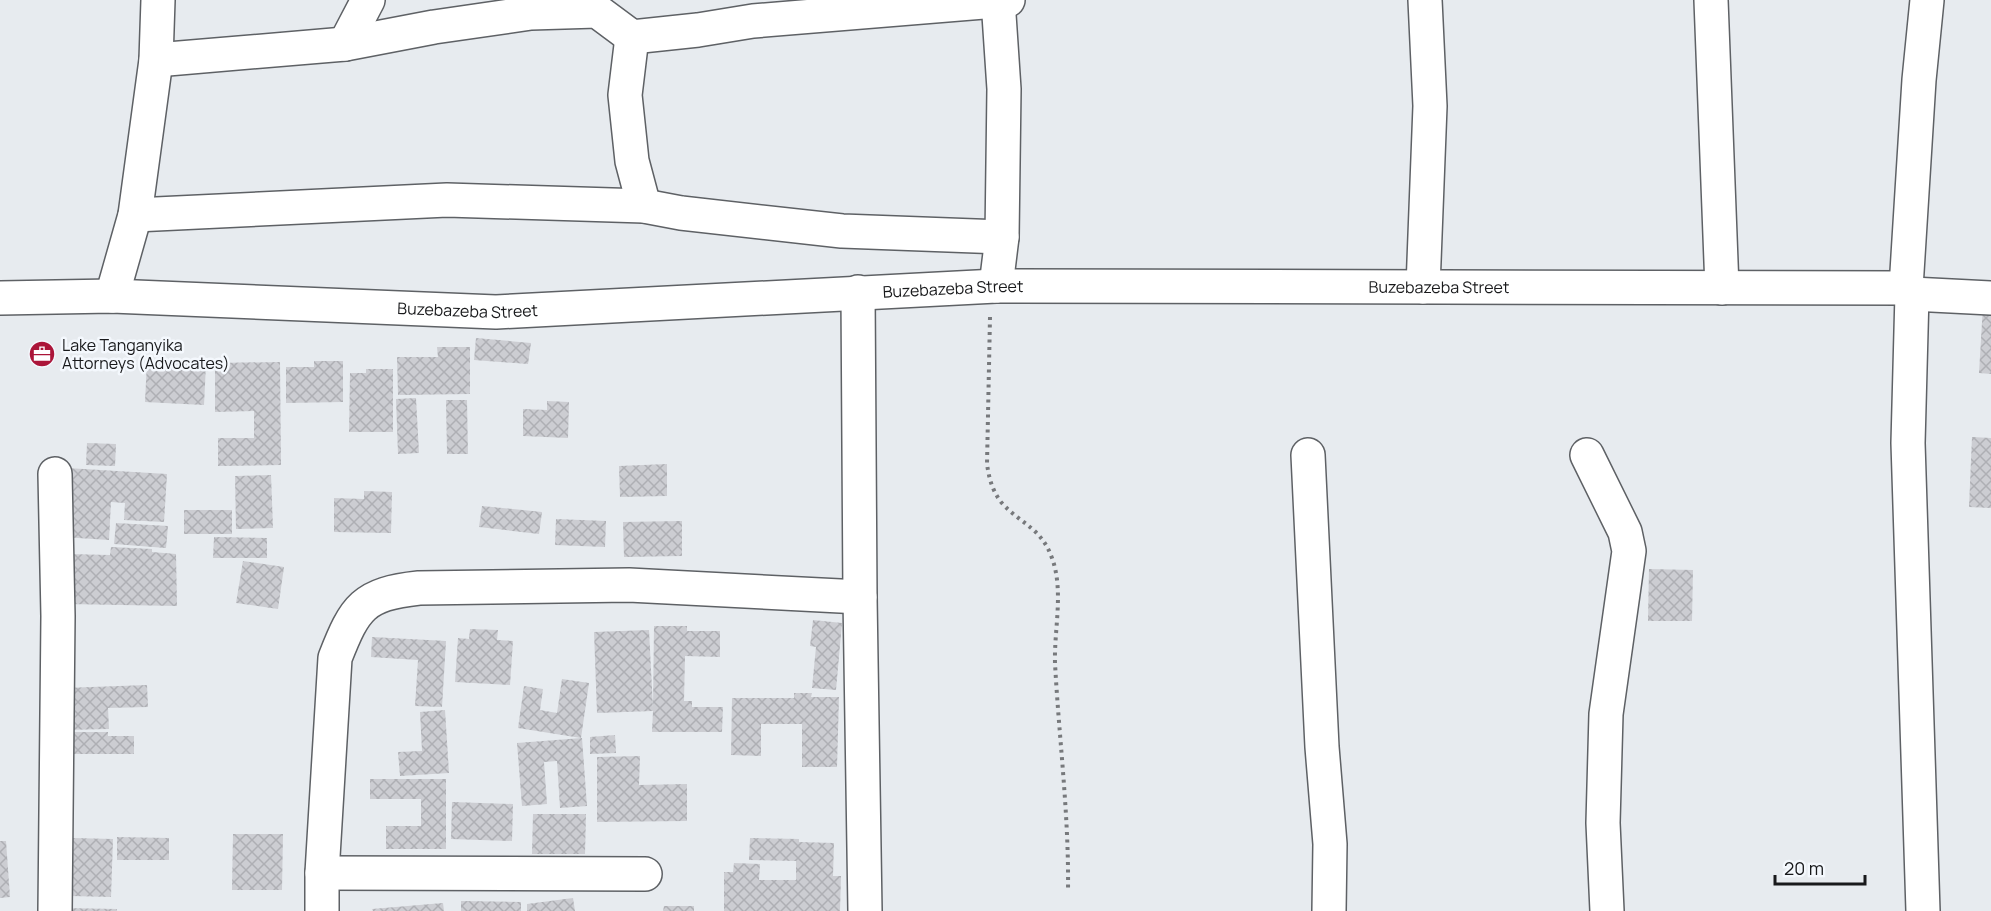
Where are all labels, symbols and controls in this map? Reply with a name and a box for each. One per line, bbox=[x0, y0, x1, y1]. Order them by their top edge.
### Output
street label: Buzebazeba Street bbox=[882, 275, 1023, 303]
street label: Buzebazeba Street bbox=[1369, 276, 1509, 298]
street label: Buzebazeba Street bbox=[397, 297, 539, 323]
place label: Lake Tanganyika Attorneys (Advocates) bbox=[62, 334, 230, 374]
office icon: Lake Tanganyika Attorneys (Advocates) bbox=[27, 339, 57, 369]
scale bar bbox=[1775, 848, 1865, 886]
text: 20 m bbox=[1784, 856, 1824, 880]

